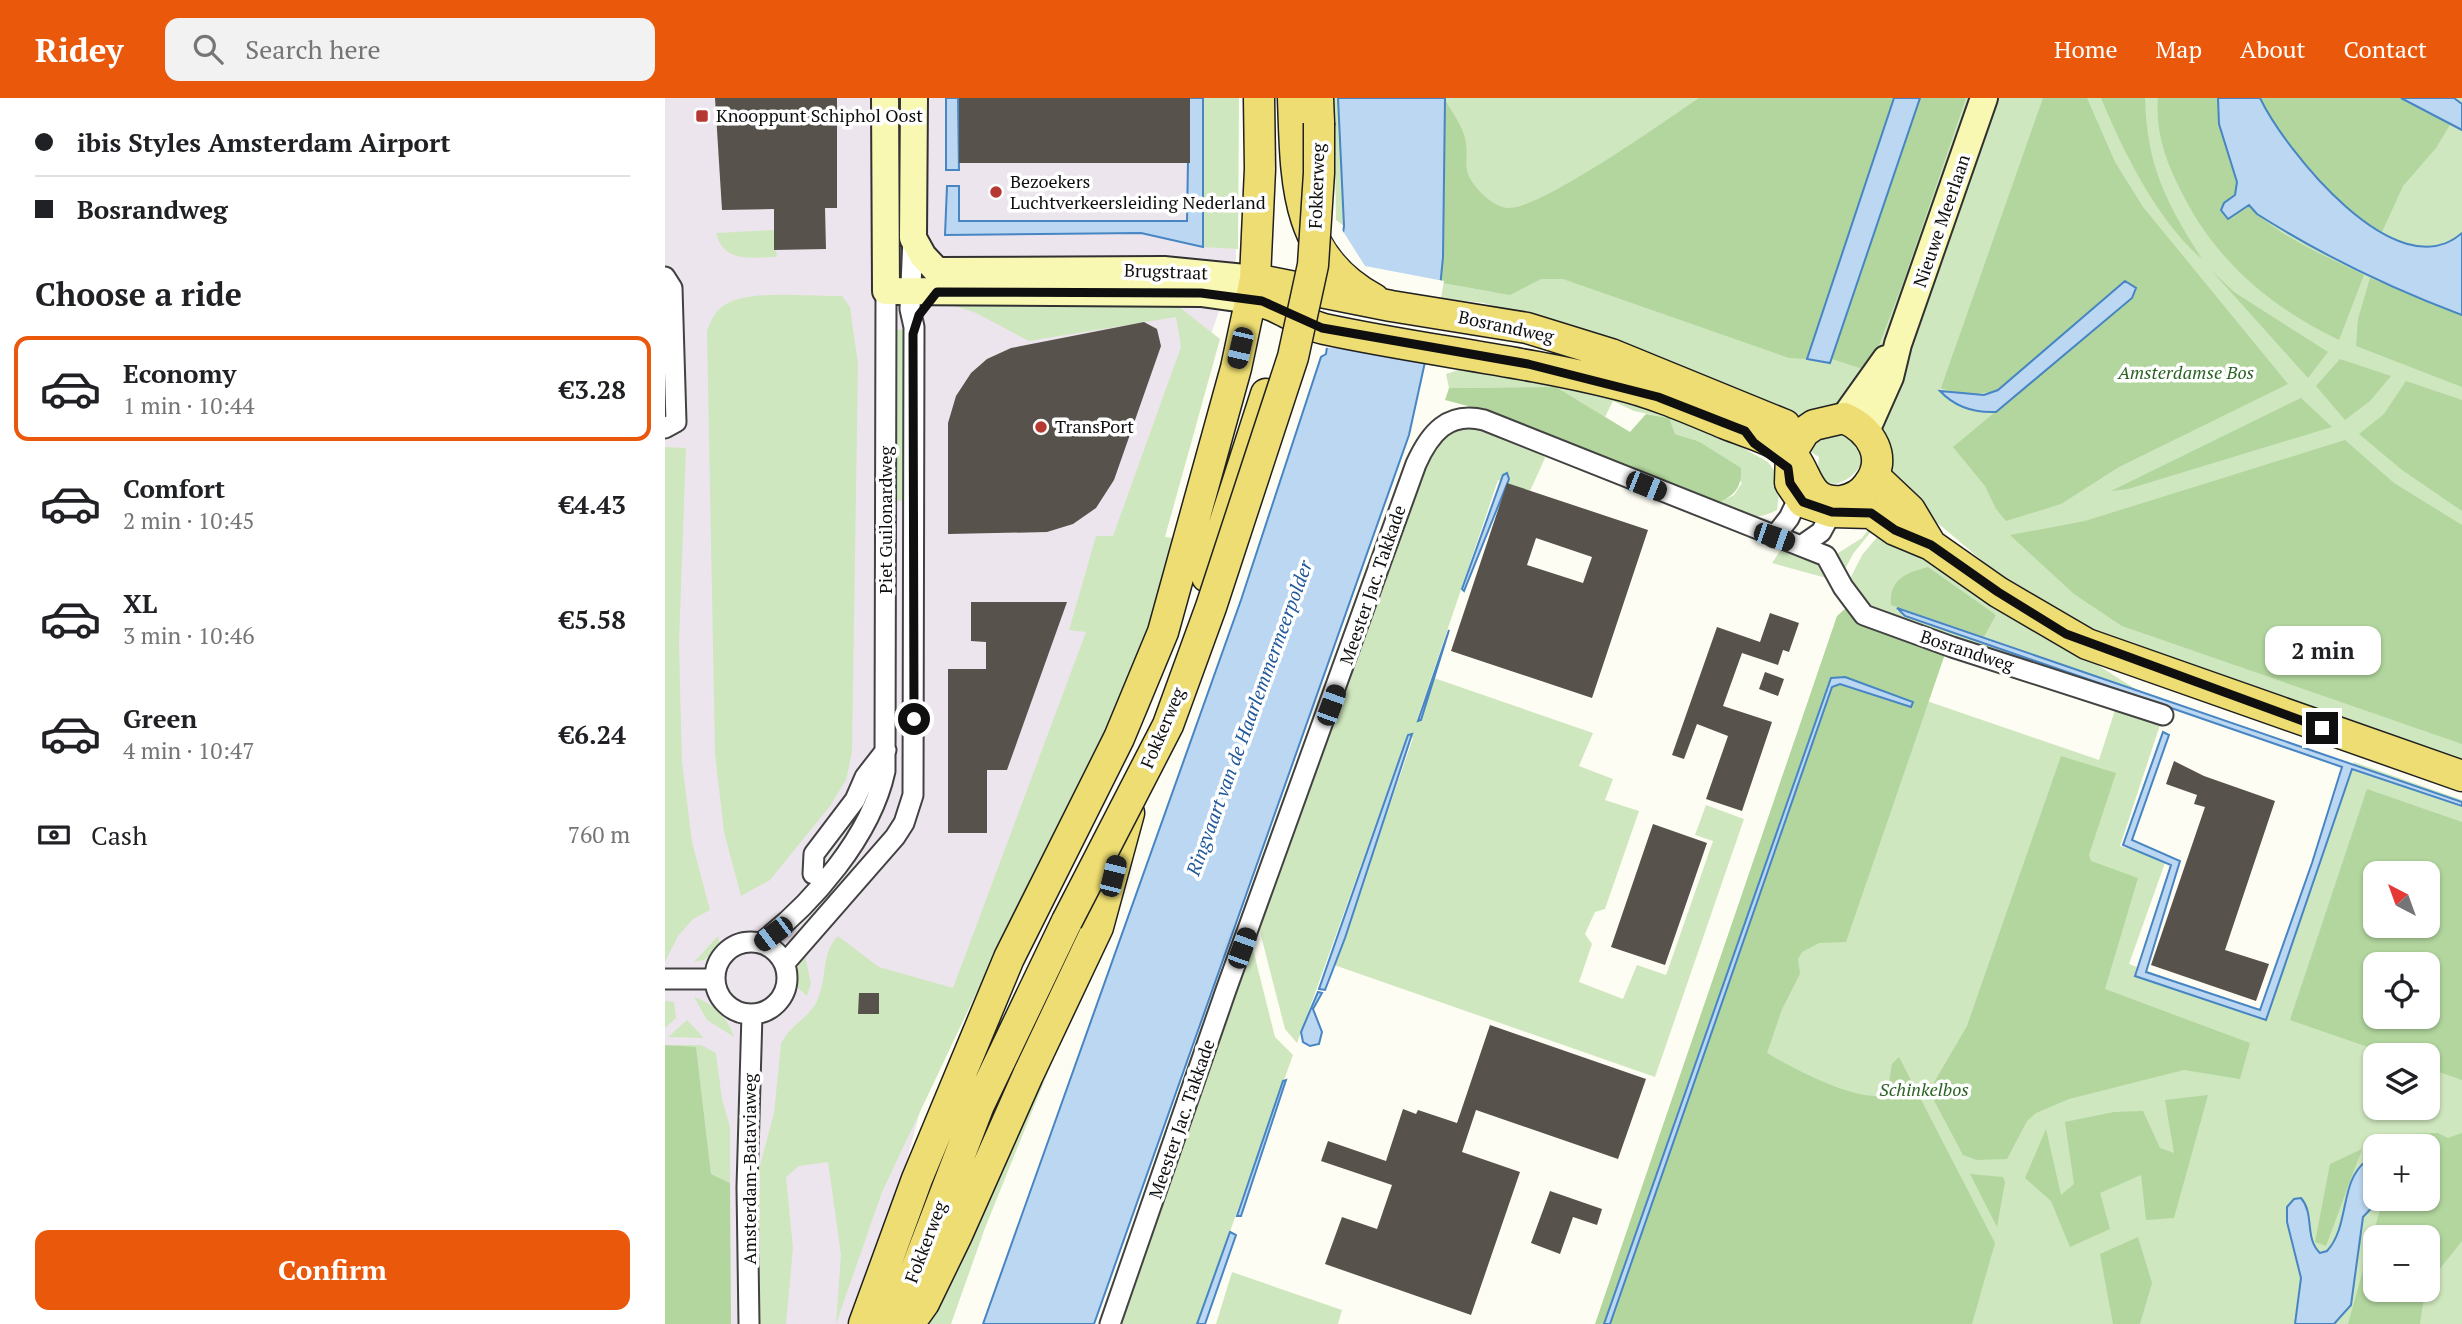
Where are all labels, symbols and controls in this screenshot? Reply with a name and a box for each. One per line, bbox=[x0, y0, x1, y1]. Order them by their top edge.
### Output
search box bbox=[165, 18, 655, 81]
text: Ridey bbox=[35, 28, 123, 71]
icon: search bbox=[189, 30, 227, 68]
text: Search here bbox=[245, 32, 381, 66]
text: Home bbox=[2054, 33, 2118, 65]
text: Map bbox=[2156, 33, 2202, 65]
text: About bbox=[2240, 33, 2306, 65]
text: Contact bbox=[2344, 33, 2427, 65]
place label: Knooppunt Schiphol Oost bbox=[716, 103, 923, 127]
marker: Knooppunt Schiphol Oost bbox=[694, 108, 710, 124]
text: ibis Styles Amsterdam Airport bbox=[77, 125, 451, 159]
street label: Fokkerweg bbox=[1303, 142, 1330, 229]
street label: Nieuwe Meerlaan bbox=[1907, 151, 1975, 290]
place label: Bezoekers Luchtverkeersleiding Nederland bbox=[1010, 169, 1266, 214]
marker: Bezoekers Luchtverkeersleiding Nederland bbox=[988, 184, 1004, 200]
text: Bosrandweg bbox=[77, 192, 228, 226]
street label: Brugstraat bbox=[1124, 258, 1209, 284]
text: Choose a ride bbox=[35, 273, 242, 315]
street label: Bosrandweg bbox=[1456, 304, 1557, 348]
car bbox=[1226, 325, 1255, 371]
text: Economy bbox=[123, 356, 236, 390]
icon: car bbox=[39, 357, 102, 420]
park label: Amsterdamse Bos bbox=[2117, 360, 2254, 384]
text: €3.28 bbox=[560, 372, 626, 406]
text: 1 min · 10:44 bbox=[123, 390, 255, 421]
place label: TransPort bbox=[1055, 414, 1134, 438]
marker: TransPort bbox=[1033, 419, 1049, 435]
street label: Piet Guilonardweg bbox=[873, 446, 897, 594]
car bbox=[1623, 468, 1670, 504]
text: Comfort bbox=[123, 471, 225, 505]
icon: car bbox=[39, 472, 102, 535]
text: €4.43 bbox=[560, 487, 626, 521]
street label: Meester Jac. Takkade bbox=[1333, 502, 1411, 668]
text: 2 min · 10:45 bbox=[123, 505, 255, 536]
car bbox=[1751, 520, 1798, 554]
water label: Ringvaart van de Haarlemmermeerpolder bbox=[1179, 556, 1318, 880]
text: XL bbox=[123, 586, 157, 620]
icon: car bbox=[39, 587, 102, 650]
text: €5.58 bbox=[560, 602, 626, 636]
text: 3 min · 10:46 bbox=[123, 620, 255, 651]
street label: Bosrandweg bbox=[1918, 624, 2018, 677]
callout: 2 min bbox=[2264, 626, 2380, 676]
text: 2 min bbox=[2292, 635, 2354, 666]
car bbox=[1314, 682, 1349, 728]
street label: Fokkerweg bbox=[1134, 683, 1190, 772]
text: Green bbox=[123, 701, 197, 735]
icon: car bbox=[39, 702, 102, 765]
route start bbox=[898, 703, 930, 735]
route end bbox=[2306, 712, 2338, 744]
text: €6.24 bbox=[560, 717, 626, 751]
text: 4 min · 10:47 bbox=[123, 735, 255, 766]
icon: cash bbox=[35, 816, 73, 854]
text: Cash bbox=[91, 818, 147, 852]
text: 760 m bbox=[568, 819, 630, 850]
car bbox=[1098, 853, 1129, 899]
north arrow bbox=[2363, 861, 2439, 938]
map controls bbox=[2363, 861, 2440, 1302]
car bbox=[750, 913, 797, 955]
car bbox=[1225, 925, 1260, 971]
button: locate bbox=[2363, 952, 2440, 1029]
street label: Meester Jac. Takkade bbox=[1142, 1036, 1220, 1202]
button: layers bbox=[2363, 1043, 2440, 1120]
street label: Amsterdam-Bataviaweg bbox=[737, 1073, 761, 1265]
park label: Schinkelbos bbox=[1879, 1077, 1969, 1101]
button: + bbox=[2363, 1134, 2440, 1211]
street label: Fokkerweg bbox=[899, 1197, 952, 1286]
button: − bbox=[2363, 1225, 2440, 1302]
button: Confirm bbox=[35, 1230, 630, 1310]

